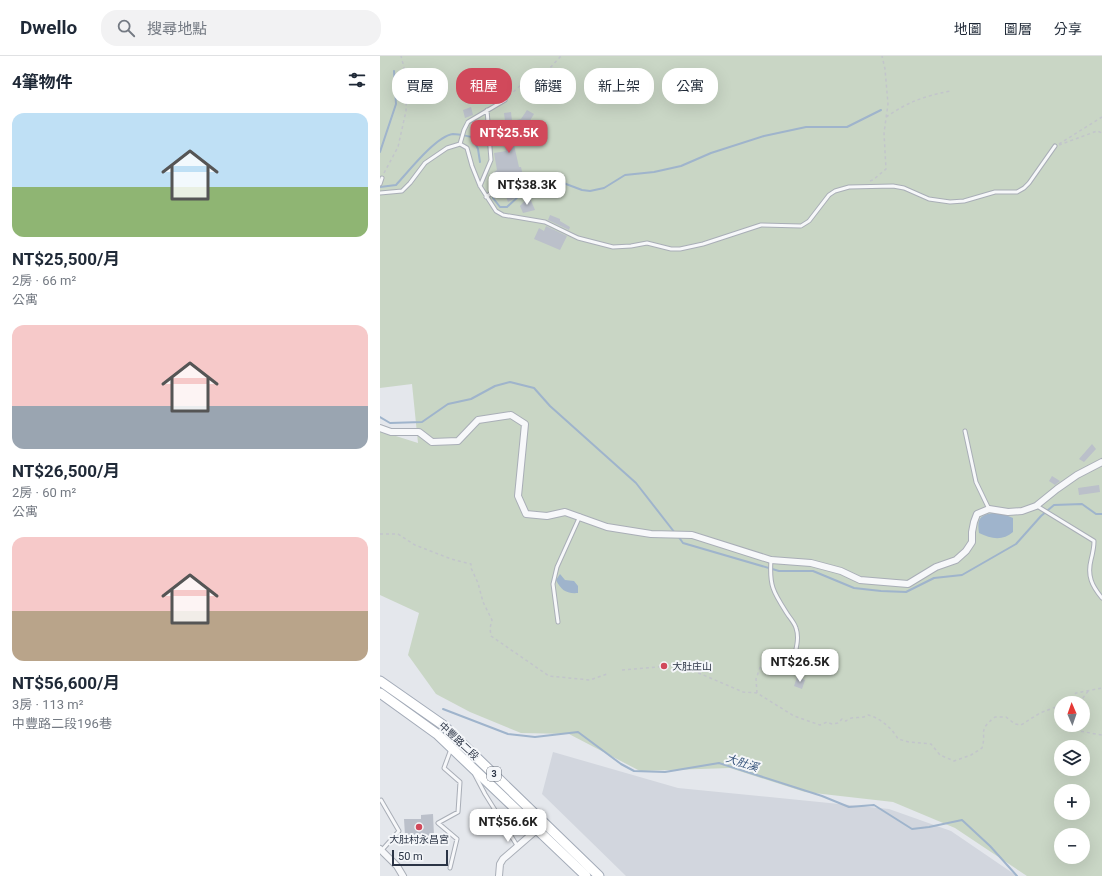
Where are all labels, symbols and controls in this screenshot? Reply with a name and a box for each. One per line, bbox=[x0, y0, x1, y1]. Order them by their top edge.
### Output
search box bbox=[101, 10, 381, 46]
text: Dwello bbox=[20, 16, 77, 39]
icon: search bbox=[115, 17, 137, 39]
text: 搜尋地點 bbox=[147, 20, 207, 38]
text: 地圖 bbox=[954, 21, 982, 37]
text: 圖層 bbox=[1004, 21, 1032, 37]
text: 分享 bbox=[1054, 21, 1082, 37]
chip: 買屋 bbox=[392, 68, 448, 104]
chip: 租屋 bbox=[456, 68, 512, 104]
chip: 篩選 bbox=[520, 68, 576, 104]
chip: 新上架 bbox=[584, 68, 654, 104]
chip: 公寓 bbox=[662, 68, 718, 104]
icon: filters bbox=[346, 69, 368, 91]
text: 4筆物件 bbox=[12, 72, 73, 92]
pin: NT$25.5K bbox=[468, 120, 550, 154]
text: NT$25.5K bbox=[480, 125, 538, 140]
icon: home bbox=[154, 139, 226, 211]
pin: NT$38.3K bbox=[486, 172, 568, 206]
text: NT$38.3K bbox=[498, 177, 556, 192]
text: NT$25,500/月 bbox=[12, 249, 120, 269]
text: 2房 · 66 m² bbox=[12, 273, 76, 288]
text: 公寓 bbox=[12, 292, 38, 307]
icon: home bbox=[154, 351, 226, 423]
text: NT$26,500/月 bbox=[12, 461, 120, 481]
text: 2房 · 60 m² bbox=[12, 485, 76, 500]
text: 公寓 bbox=[12, 504, 38, 519]
icon: home bbox=[154, 563, 226, 635]
pin: NT$26.5K bbox=[759, 649, 841, 683]
text: NT$26.5K bbox=[771, 654, 829, 669]
marker: 大肚庄山 bbox=[659, 661, 669, 671]
place label: 大肚庄山 bbox=[672, 661, 712, 672]
text: NT$56,600/月 bbox=[12, 673, 120, 693]
north arrow bbox=[1054, 696, 1090, 732]
map controls bbox=[1054, 696, 1090, 864]
text: 3房 · 113 m² bbox=[12, 697, 83, 712]
text: 中豐路二段196巷 bbox=[12, 716, 112, 731]
street label: 中豐路二段 bbox=[437, 720, 481, 762]
button: layers bbox=[1054, 740, 1090, 776]
water label: 大肚溪 bbox=[724, 752, 762, 775]
road number: 3 bbox=[487, 767, 501, 781]
button: + bbox=[1054, 784, 1090, 820]
pin: NT$56.6K bbox=[467, 809, 549, 843]
text: NT$56.6K bbox=[479, 814, 537, 829]
marker: 大肚村永昌宮 bbox=[414, 822, 424, 832]
button: − bbox=[1054, 828, 1090, 864]
place label: 大肚村永昌宮 bbox=[389, 834, 449, 845]
scale bar bbox=[392, 848, 448, 867]
text: 50 m bbox=[398, 850, 423, 863]

